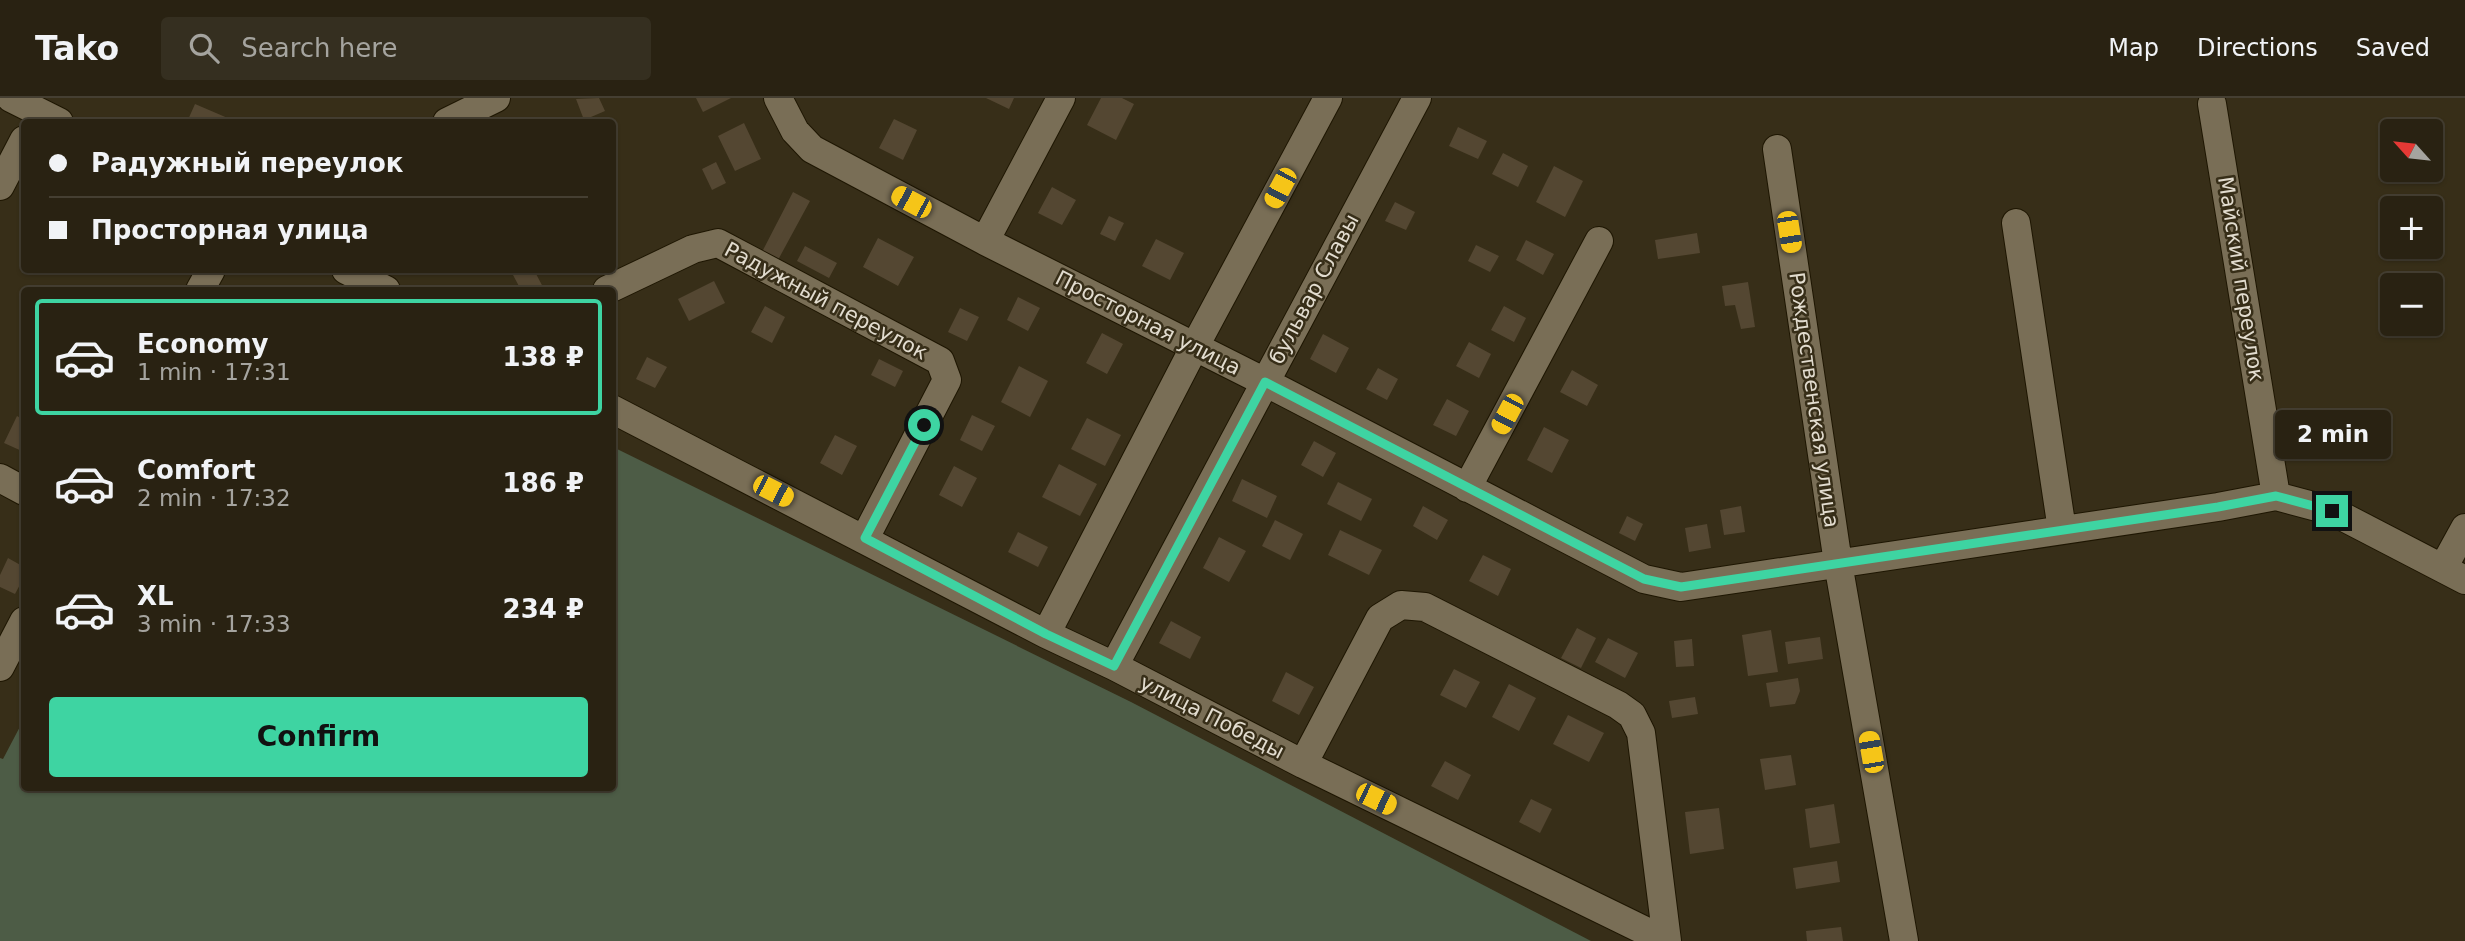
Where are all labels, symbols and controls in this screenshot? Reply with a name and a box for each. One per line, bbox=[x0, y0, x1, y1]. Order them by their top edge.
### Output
search box bbox=[161, 17, 651, 80]
text: Tako bbox=[35, 29, 119, 68]
icon: search bbox=[185, 29, 223, 67]
text: Search here bbox=[241, 33, 397, 63]
text: Map bbox=[2108, 34, 2159, 62]
text: Directions bbox=[2197, 34, 2318, 62]
text: Saved bbox=[2356, 34, 2430, 62]
north arrow bbox=[2380, 119, 2443, 182]
map controls bbox=[2380, 119, 2443, 336]
text: Радужный переулок bbox=[91, 148, 404, 178]
car bbox=[1261, 165, 1300, 211]
street label: Майский переулок bbox=[2213, 175, 2269, 383]
car bbox=[888, 183, 935, 221]
button: + bbox=[2380, 196, 2443, 259]
street label: бульвар Славы bbox=[1264, 210, 1364, 368]
car bbox=[1776, 210, 1803, 254]
text: Просторная улица bbox=[91, 215, 368, 245]
street label: Радужный переулок bbox=[720, 237, 932, 365]
street label: Просторная улица bbox=[1051, 266, 1245, 380]
street label: Рождественская улица bbox=[1784, 271, 1844, 529]
button: − bbox=[2380, 273, 2443, 336]
icon: car bbox=[53, 326, 116, 389]
text: Economy bbox=[137, 329, 268, 359]
text: 138 ₽ bbox=[503, 342, 584, 372]
text: 1 min · 17:31 bbox=[137, 359, 291, 385]
car bbox=[1488, 391, 1527, 437]
route start bbox=[908, 409, 940, 441]
callout: 2 min bbox=[2274, 410, 2390, 458]
text: 2 min bbox=[2297, 421, 2369, 447]
icon: car bbox=[53, 452, 116, 515]
text: Comfort bbox=[137, 455, 255, 485]
text: 186 ₽ bbox=[503, 468, 584, 498]
car bbox=[750, 472, 797, 510]
text: 2 min · 17:32 bbox=[137, 485, 291, 511]
route end bbox=[2316, 495, 2348, 527]
icon: car bbox=[53, 578, 116, 641]
text: XL bbox=[137, 581, 174, 611]
text: 234 ₽ bbox=[503, 594, 584, 624]
text: 3 min · 17:33 bbox=[137, 611, 291, 637]
street label: улица Победы bbox=[1136, 670, 1288, 764]
button: Confirm bbox=[49, 697, 588, 777]
car bbox=[1858, 729, 1885, 775]
car bbox=[1353, 780, 1400, 818]

